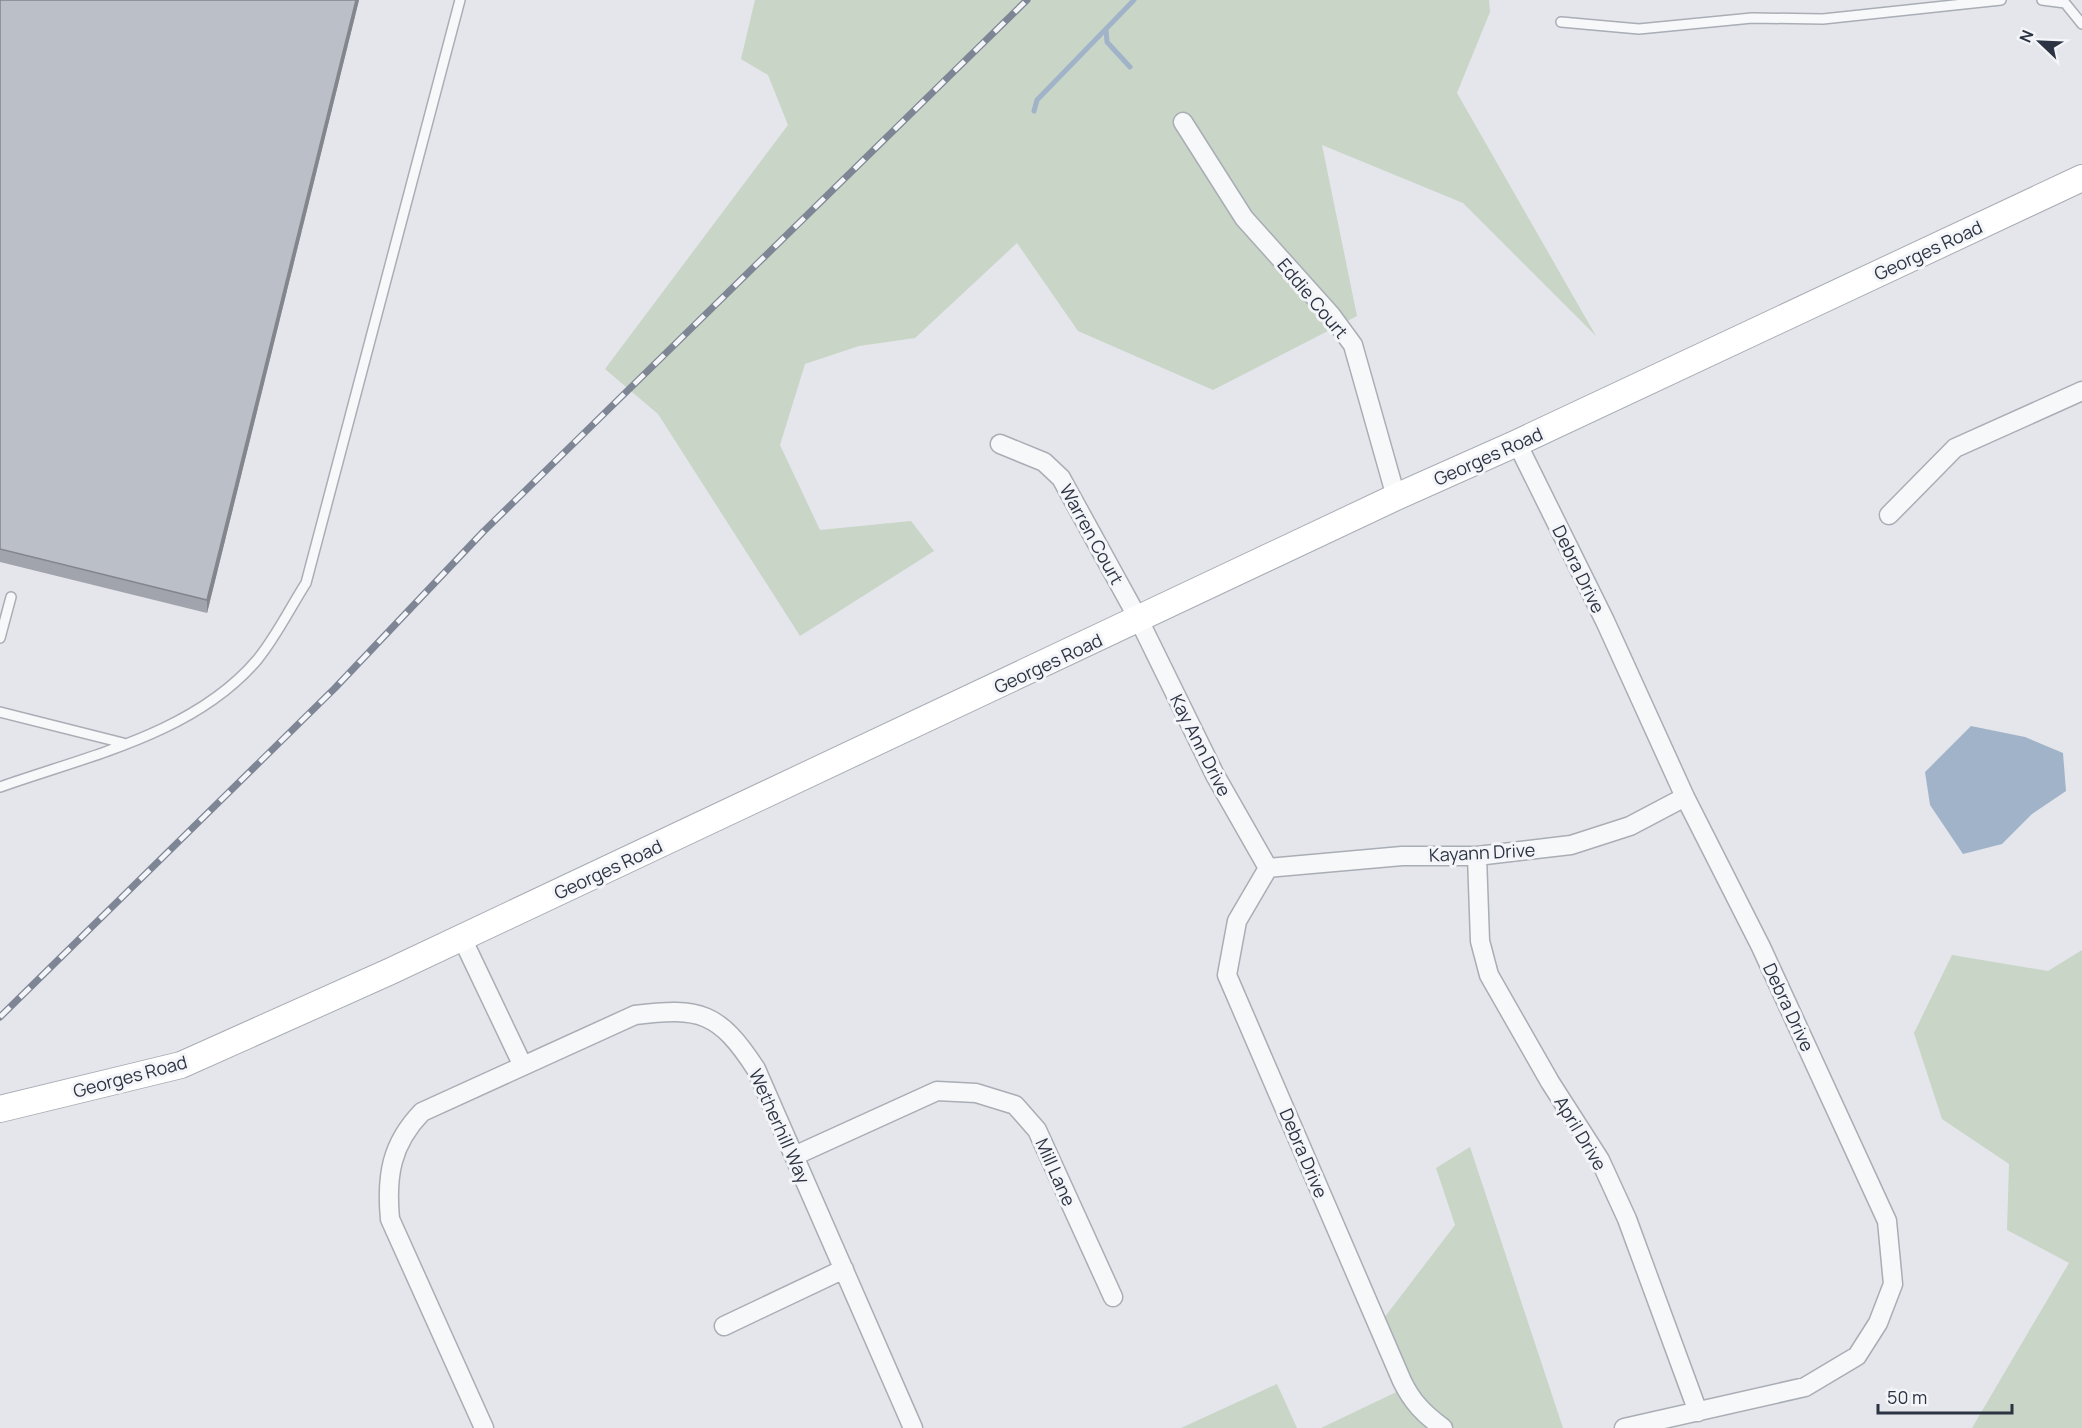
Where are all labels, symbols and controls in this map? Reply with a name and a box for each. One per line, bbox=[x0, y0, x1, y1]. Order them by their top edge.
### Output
north arrow bbox=[2010, 12, 2070, 72]
text: N bbox=[2014, 27, 2039, 46]
street label: Georges Road bbox=[1870, 214, 1986, 286]
street label: Eddie Court bbox=[1272, 253, 1354, 343]
street label: Georges Road bbox=[1430, 421, 1546, 491]
street label: Warren Court bbox=[1055, 480, 1129, 588]
street label: Debra Drive bbox=[1547, 521, 1611, 617]
street label: Georges Road bbox=[990, 627, 1106, 699]
street label: Kay Ann Drive bbox=[1165, 690, 1237, 800]
street label: Georges Road bbox=[550, 833, 666, 905]
street label: Kayann Drive bbox=[1428, 837, 1536, 867]
street label: Debra Drive bbox=[1758, 959, 1820, 1055]
street label: Georges Road bbox=[70, 1049, 190, 1103]
street label: Wetherhill Way bbox=[744, 1065, 816, 1188]
street label: April Drive bbox=[1549, 1091, 1613, 1175]
street label: Debra Drive bbox=[1274, 1105, 1334, 1201]
street label: Mill Lane bbox=[1030, 1134, 1082, 1210]
scale bar bbox=[1878, 1377, 2012, 1415]
text: 50 m bbox=[1887, 1385, 1927, 1409]

